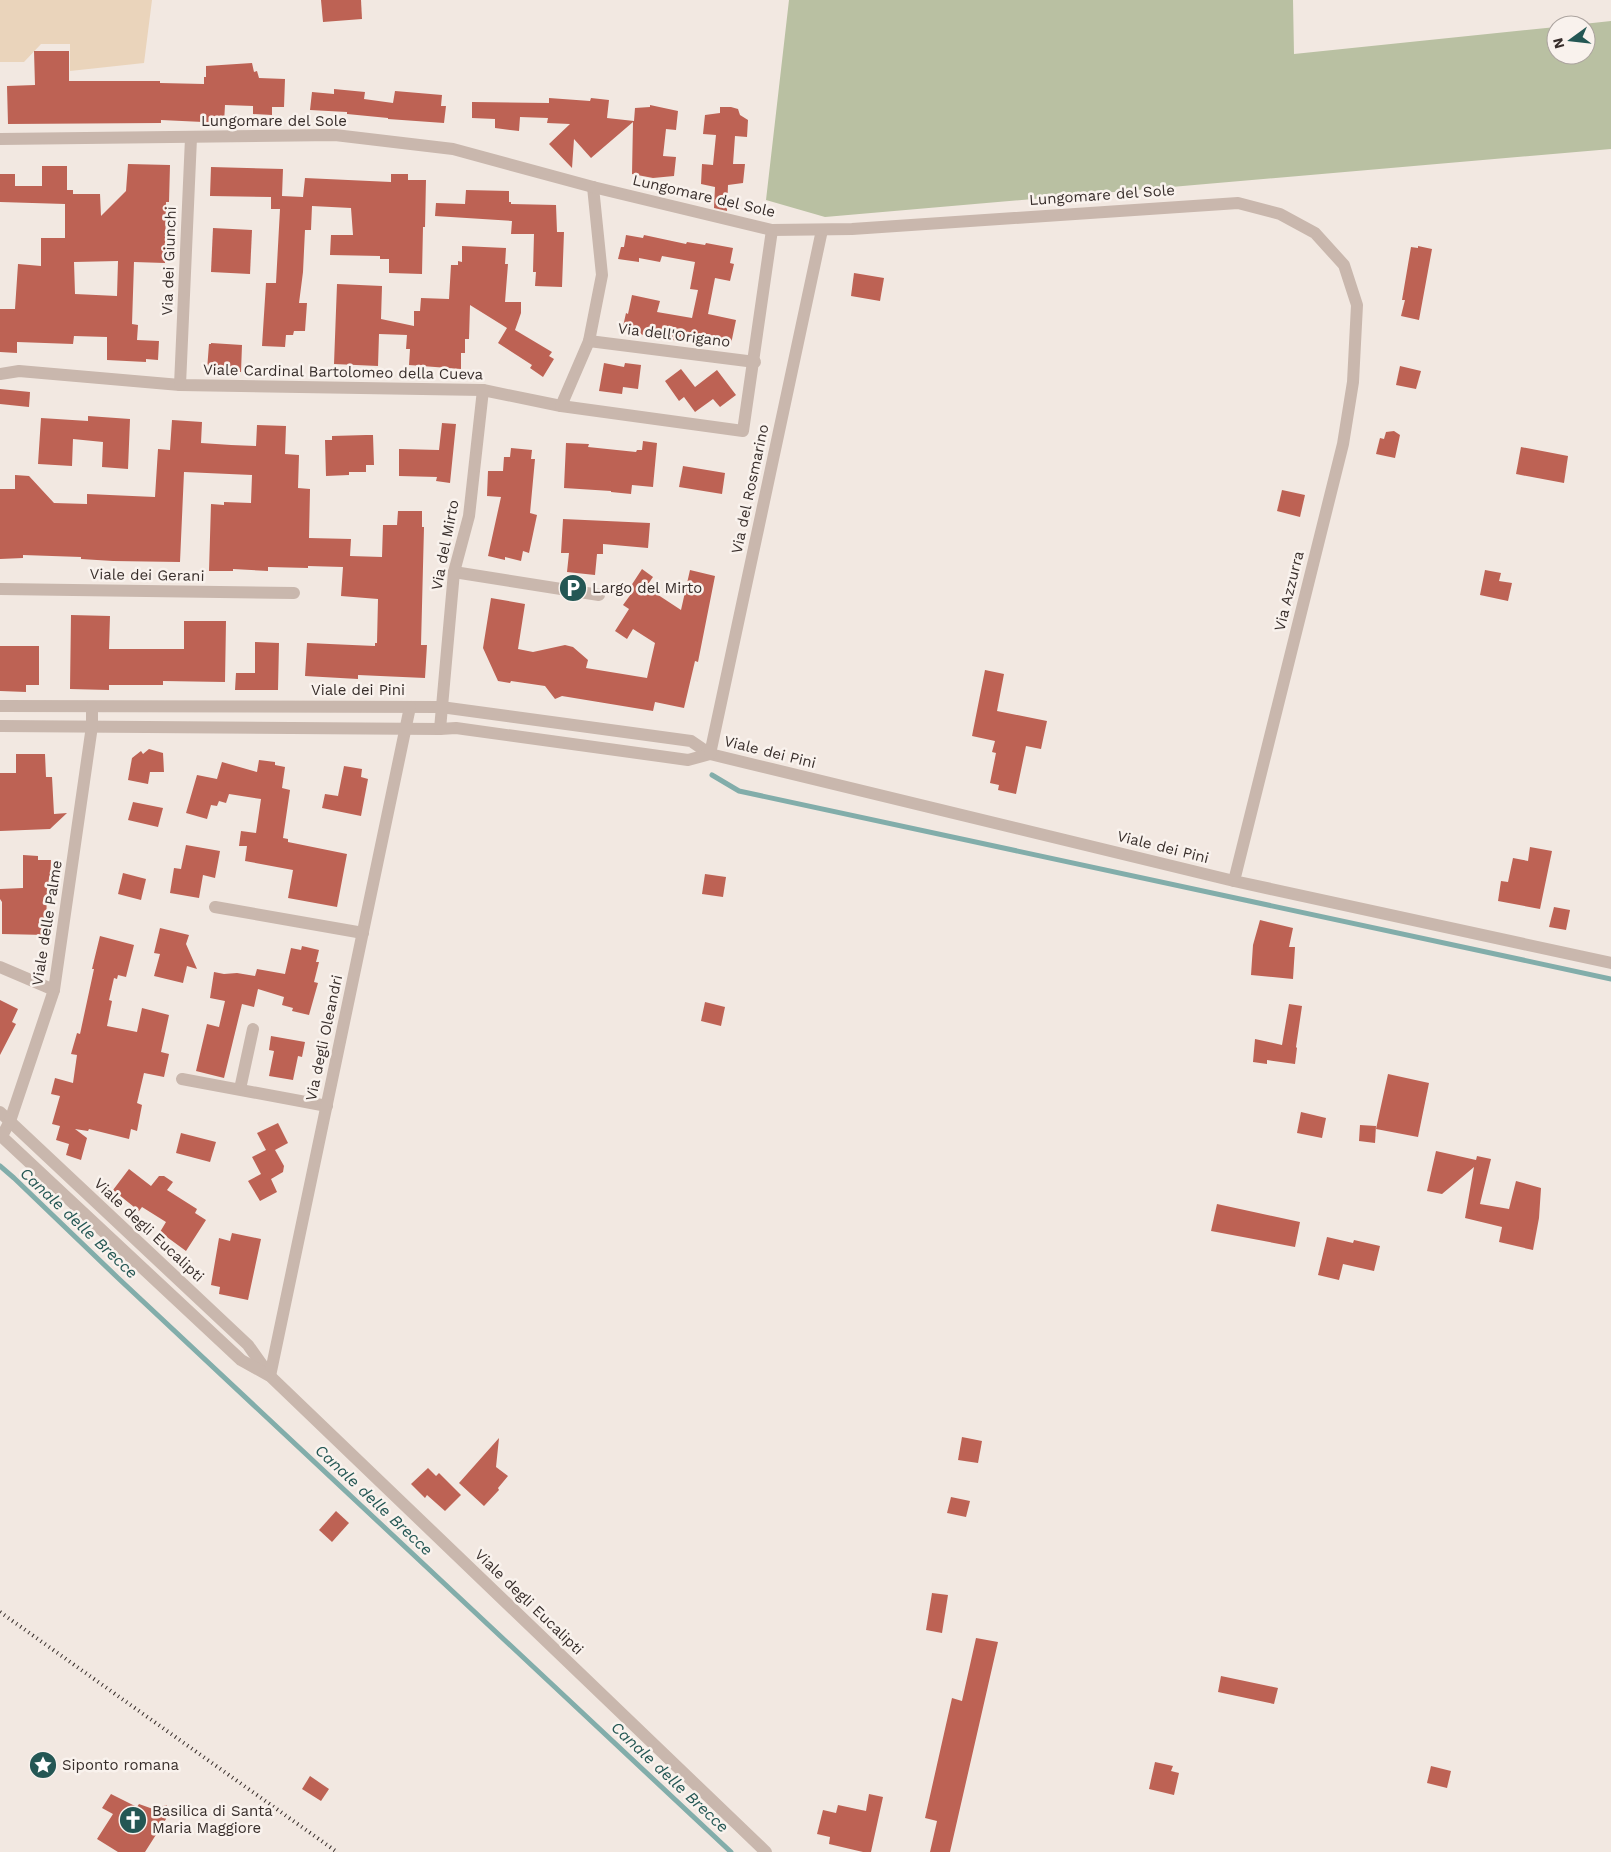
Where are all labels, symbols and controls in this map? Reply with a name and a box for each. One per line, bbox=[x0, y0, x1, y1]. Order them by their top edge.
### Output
north arrow bbox=[1546, 15, 1596, 65]
text: N bbox=[1549, 36, 1568, 50]
street label: Lungomare del Sole bbox=[201, 112, 347, 130]
street label: Lungomare del Sole bbox=[631, 171, 777, 221]
street label: Lungomare del Sole bbox=[1029, 181, 1175, 209]
street label: Via dei Giunchi bbox=[158, 206, 180, 316]
street label: Via dell'Origano bbox=[617, 319, 731, 351]
street label: Viale Cardinal Bartolomeo della Cueva bbox=[203, 361, 484, 383]
street label: Via del Rosmarino bbox=[727, 423, 773, 555]
street label: Via del Mirto bbox=[427, 498, 463, 592]
street label: Via Azzurra bbox=[1270, 549, 1308, 633]
street label: Viale dei Gerani bbox=[89, 565, 205, 585]
parking icon: Largo del Mirto bbox=[558, 573, 588, 603]
place label: Largo del Mirto bbox=[592, 579, 702, 597]
street label: Viale dei Pini bbox=[311, 681, 405, 699]
street label: Viale dei Pini bbox=[722, 732, 818, 772]
street label: Viale dei Pini bbox=[1115, 827, 1211, 867]
street label: Viale delle Palme bbox=[28, 859, 66, 987]
street label: Via degli Oleandri bbox=[302, 973, 346, 1103]
water label: Canale delle Brecce bbox=[16, 1164, 142, 1282]
street label: Viale degli Eucalipti bbox=[90, 1174, 208, 1286]
water label: Canale delle Brecce bbox=[311, 1441, 437, 1559]
street label: Viale degli Eucalipti bbox=[471, 1546, 587, 1658]
water label: Canale delle Brecce bbox=[607, 1718, 733, 1836]
place icon: Siponto romana bbox=[28, 1750, 58, 1780]
place label: Siponto romana bbox=[62, 1756, 179, 1774]
place label: Basilica di Santa Maria Maggiore bbox=[152, 1802, 273, 1837]
church icon: Basilica di Santa Maria Maggiore bbox=[118, 1805, 148, 1835]

